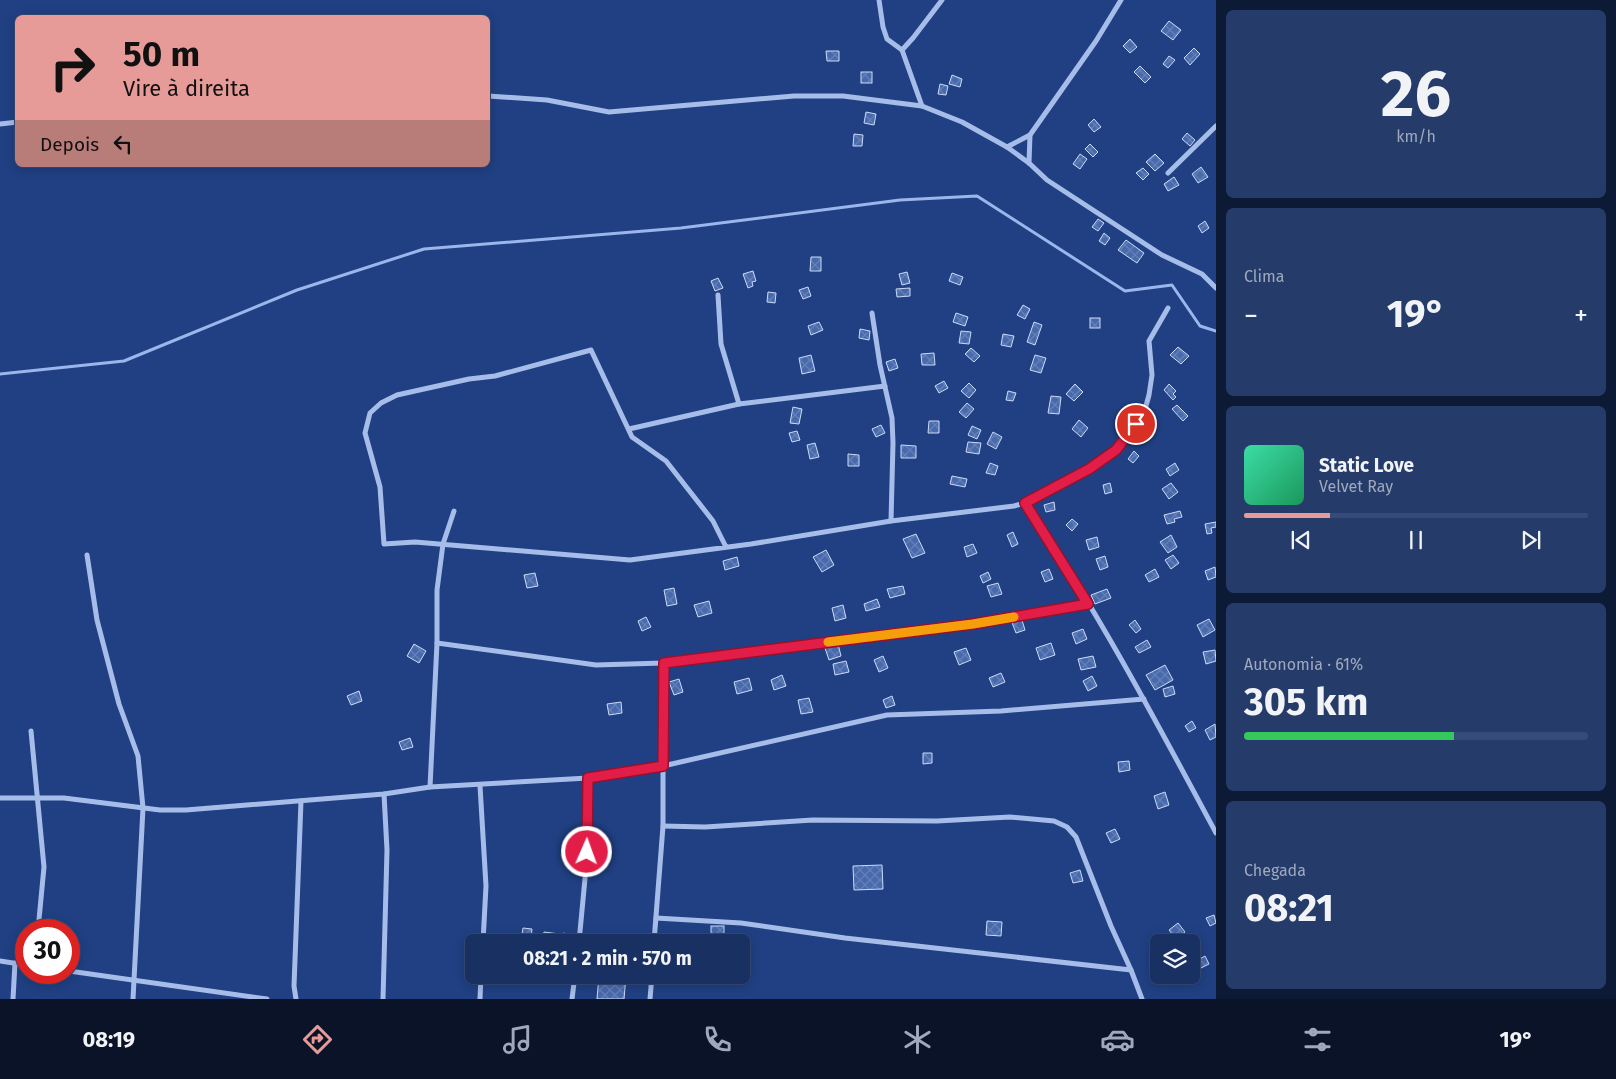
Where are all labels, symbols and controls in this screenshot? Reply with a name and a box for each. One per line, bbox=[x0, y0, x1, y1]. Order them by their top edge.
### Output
text: 50 m bbox=[123, 33, 200, 75]
icon: right bbox=[40, 35, 105, 100]
text: 26 bbox=[1381, 55, 1451, 133]
text: Vire à direita bbox=[123, 75, 250, 102]
text: km/h bbox=[1396, 127, 1436, 146]
icon: left bbox=[109, 130, 137, 158]
text: Depois bbox=[40, 133, 99, 156]
text: Clima bbox=[1244, 267, 1284, 286]
text: 19° bbox=[1387, 291, 1445, 337]
text: − bbox=[1244, 299, 1258, 332]
text: + bbox=[1574, 299, 1588, 332]
pin bbox=[1115, 403, 1157, 445]
icon: arrive bbox=[1122, 410, 1150, 438]
text: Static Love bbox=[1319, 454, 1414, 477]
text: Velvet Ray bbox=[1319, 477, 1393, 496]
icon: previous bbox=[1287, 526, 1315, 554]
icon: pause bbox=[1402, 526, 1430, 554]
icon: next bbox=[1517, 526, 1545, 554]
text: Autonomia · 61% bbox=[1244, 655, 1363, 674]
text: 305 km bbox=[1244, 679, 1368, 725]
position arrow bbox=[560, 825, 612, 877]
text: Chegada bbox=[1244, 861, 1306, 880]
text: 08:21 bbox=[1244, 885, 1334, 931]
speed limit sign: 30 bbox=[15, 919, 80, 984]
map controls bbox=[1150, 934, 1200, 984]
button: layers bbox=[1150, 934, 1200, 984]
text: 08:21 · 2 min · 570 m bbox=[523, 947, 692, 970]
icon: directions bbox=[300, 1022, 335, 1057]
icon: music bbox=[500, 1022, 535, 1057]
icon: phone bbox=[700, 1022, 735, 1057]
icon: climate bbox=[900, 1022, 935, 1057]
icon: car bbox=[1100, 1022, 1135, 1057]
icon: filters bbox=[1300, 1022, 1335, 1057]
text: 08:19 bbox=[82, 1026, 135, 1053]
text: 19° bbox=[1500, 1026, 1534, 1053]

